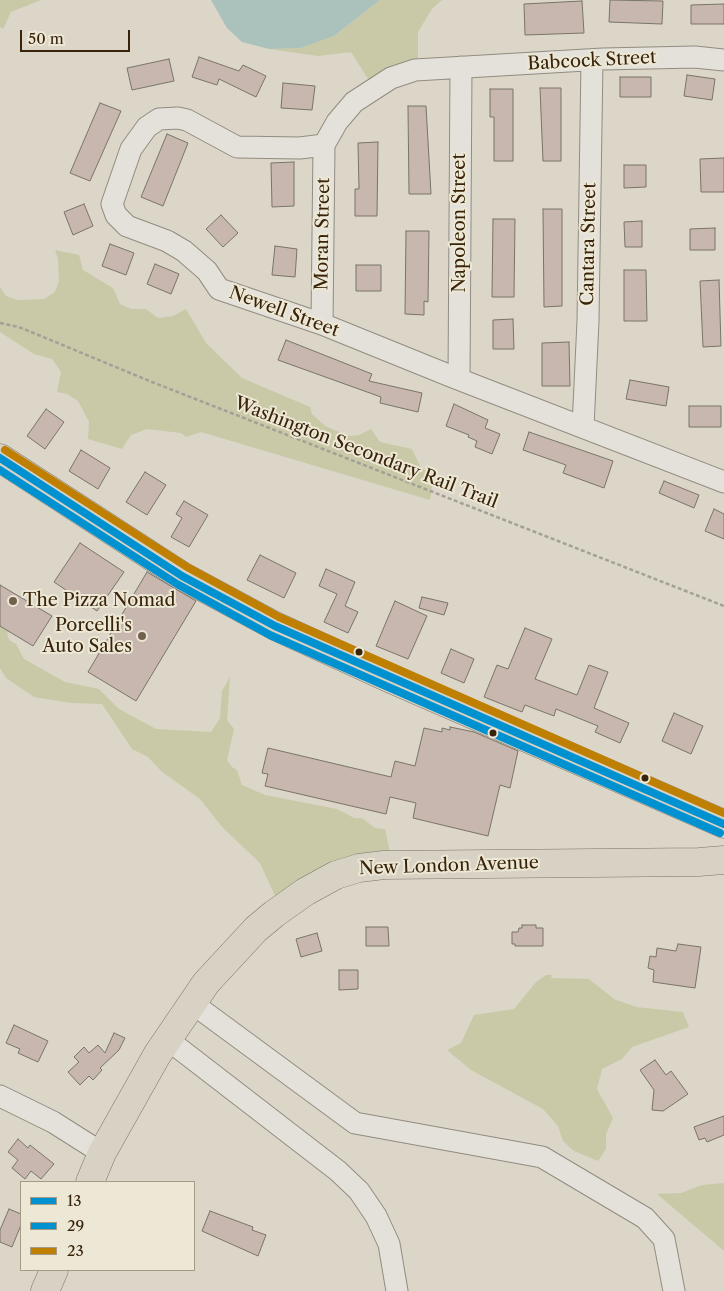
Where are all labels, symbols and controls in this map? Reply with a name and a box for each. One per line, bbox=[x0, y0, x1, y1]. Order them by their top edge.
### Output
scale bar bbox=[22, 20, 132, 52]
text: 50 m bbox=[28, 29, 64, 48]
street label: Babcock Street bbox=[527, 47, 657, 75]
street label: Napoleon Street bbox=[449, 153, 471, 293]
street label: Moran Street bbox=[311, 177, 335, 291]
street label: Cantara Street bbox=[577, 182, 601, 306]
street label: Newell Street bbox=[226, 282, 342, 342]
street label: Washington Secondary Rail Trail bbox=[231, 393, 501, 513]
place label: The Pizza Nomad bbox=[23, 590, 176, 612]
marker: The Pizza Nomad bbox=[7, 595, 19, 607]
place label: Porcelli's Auto Sales bbox=[42, 615, 132, 658]
marker: Porcelli's Auto Sales bbox=[136, 630, 148, 642]
unlabelled marker bbox=[354, 647, 364, 657]
unlabelled marker bbox=[488, 728, 498, 738]
unlabelled marker bbox=[640, 773, 650, 783]
street label: New London Avenue bbox=[359, 852, 539, 880]
legend bbox=[20, 1181, 195, 1271]
text: 13 bbox=[67, 1191, 82, 1210]
text: 29 bbox=[67, 1216, 84, 1235]
text: 23 bbox=[67, 1241, 84, 1260]

